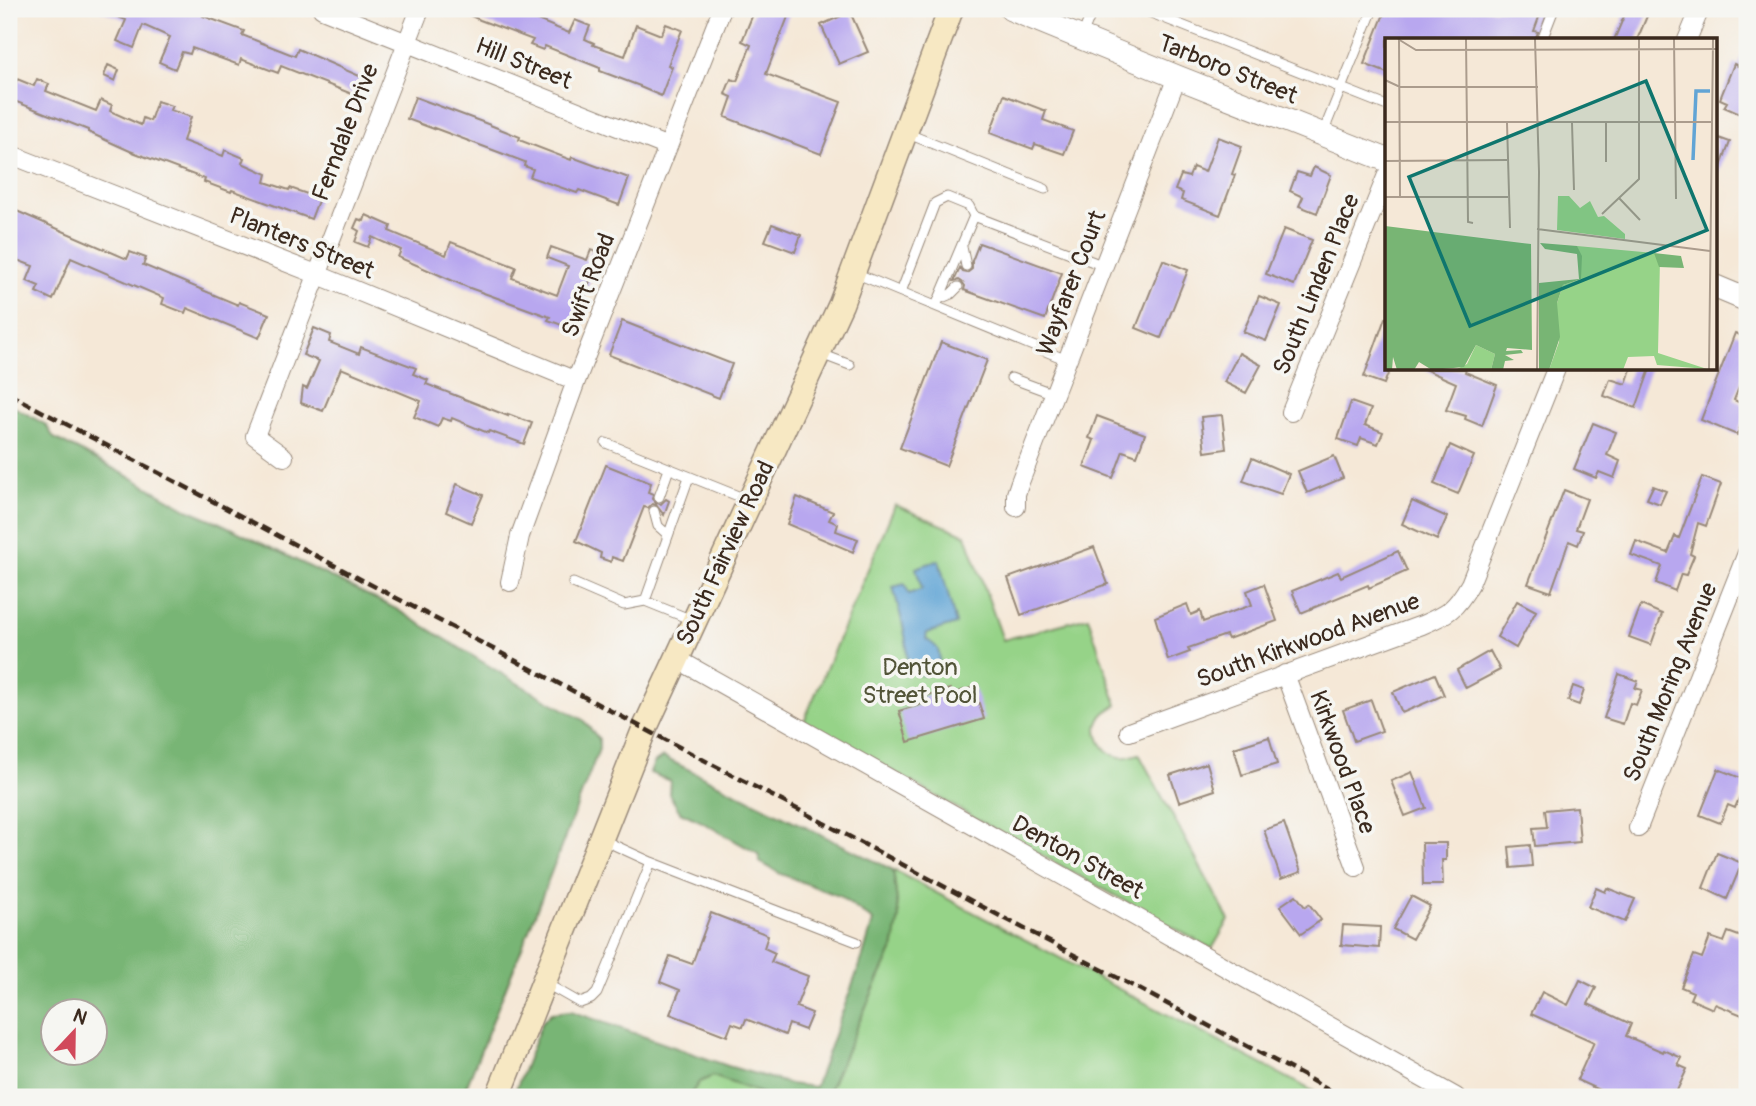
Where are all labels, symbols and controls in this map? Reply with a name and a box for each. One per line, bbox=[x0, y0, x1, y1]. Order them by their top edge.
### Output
street label: Tarboro Street bbox=[1154, 28, 1302, 111]
street label: Hill Street bbox=[471, 31, 576, 96]
inset map bbox=[1385, 38, 1718, 371]
street label: Ferndale Drive bbox=[306, 59, 385, 205]
street label: South Linden Place bbox=[1267, 189, 1366, 379]
street label: Planters Street bbox=[225, 201, 379, 286]
street label: Wayfarer Court bbox=[1030, 206, 1113, 360]
street label: Swift Road bbox=[555, 229, 621, 341]
street label: South Fairview Road bbox=[670, 456, 781, 650]
street label: South Moring Avenue bbox=[1617, 578, 1724, 786]
street label: South Kirkwood Avenue bbox=[1193, 587, 1424, 694]
park label: Denton Street Pool bbox=[862, 653, 978, 710]
street label: Kirkwood Place bbox=[1303, 687, 1382, 838]
street label: Denton Street bbox=[1007, 809, 1149, 906]
north arrow bbox=[38, 998, 108, 1068]
text: N bbox=[70, 1004, 91, 1031]

